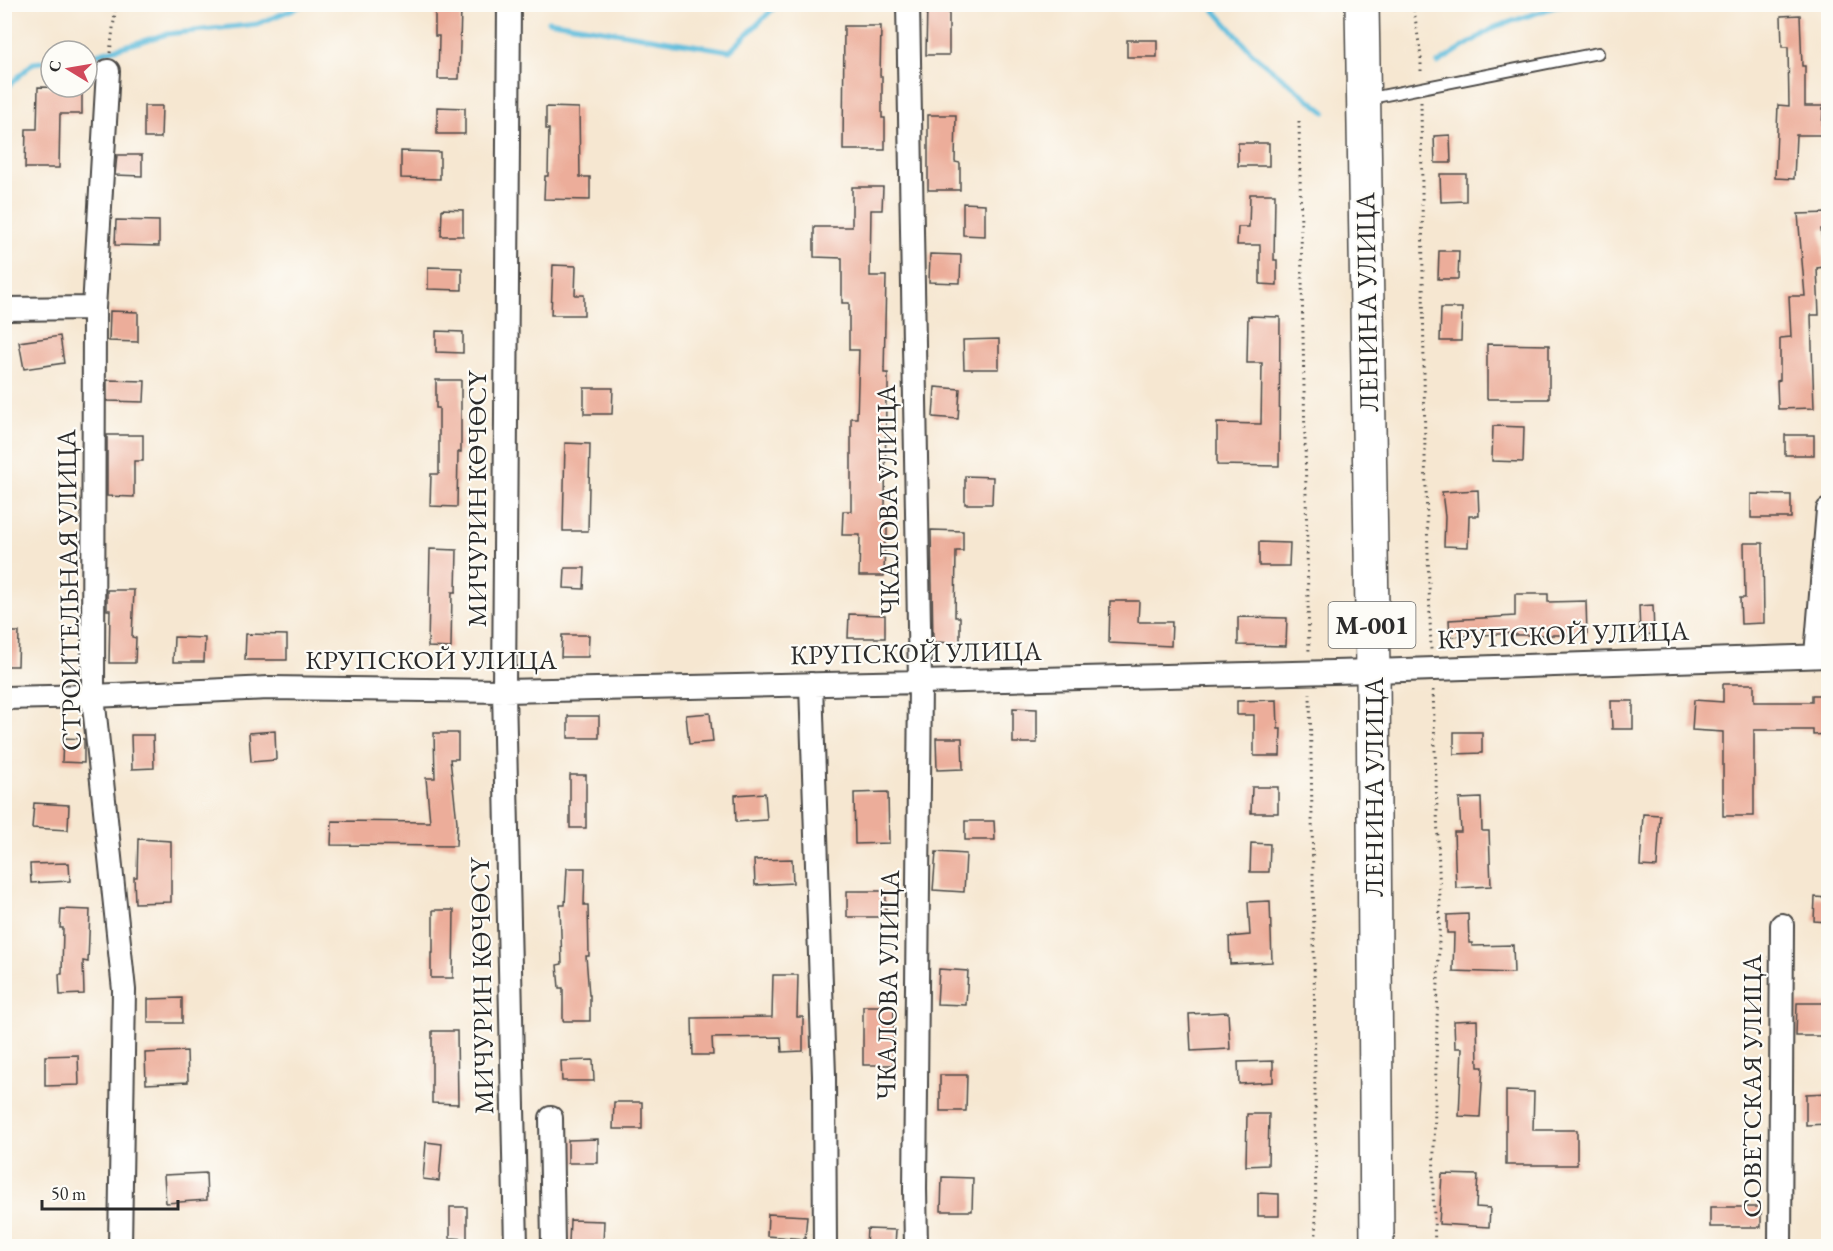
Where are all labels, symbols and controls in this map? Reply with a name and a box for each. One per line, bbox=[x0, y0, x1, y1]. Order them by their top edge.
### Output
north arrow bbox=[39, 39, 99, 99]
text: С bbox=[43, 59, 66, 74]
street label: ЛЕНИНА УЛИЦА bbox=[1347, 192, 1386, 412]
street label: МИЧУРИН КӨЧӨСҮ bbox=[459, 369, 494, 627]
street label: ЧКАЛОВА УЛИЦА bbox=[868, 384, 907, 616]
street label: СТРОИТЕЛЬНАЯ УЛИЦА bbox=[48, 429, 89, 751]
road number: М-001 bbox=[1328, 602, 1416, 648]
street label: КРУПСКОЙ УЛИЦА bbox=[1437, 613, 1690, 656]
street label: КРУПСКОЙ УЛИЦА bbox=[790, 633, 1042, 672]
street label: КРУПСКОЙ УЛИЦА bbox=[305, 642, 557, 677]
street label: ЛЕНИНА УЛИЦА bbox=[1356, 677, 1391, 897]
street label: МИЧУРИН КӨЧӨСҮ bbox=[462, 856, 501, 1114]
street label: ЧКАЛОВА УЛИЦА bbox=[868, 869, 907, 1100]
street label: СОВЕТСКАЯ УЛИЦА bbox=[1734, 954, 1769, 1218]
scale bar bbox=[42, 1173, 178, 1211]
text: 50 m bbox=[51, 1182, 86, 1205]

